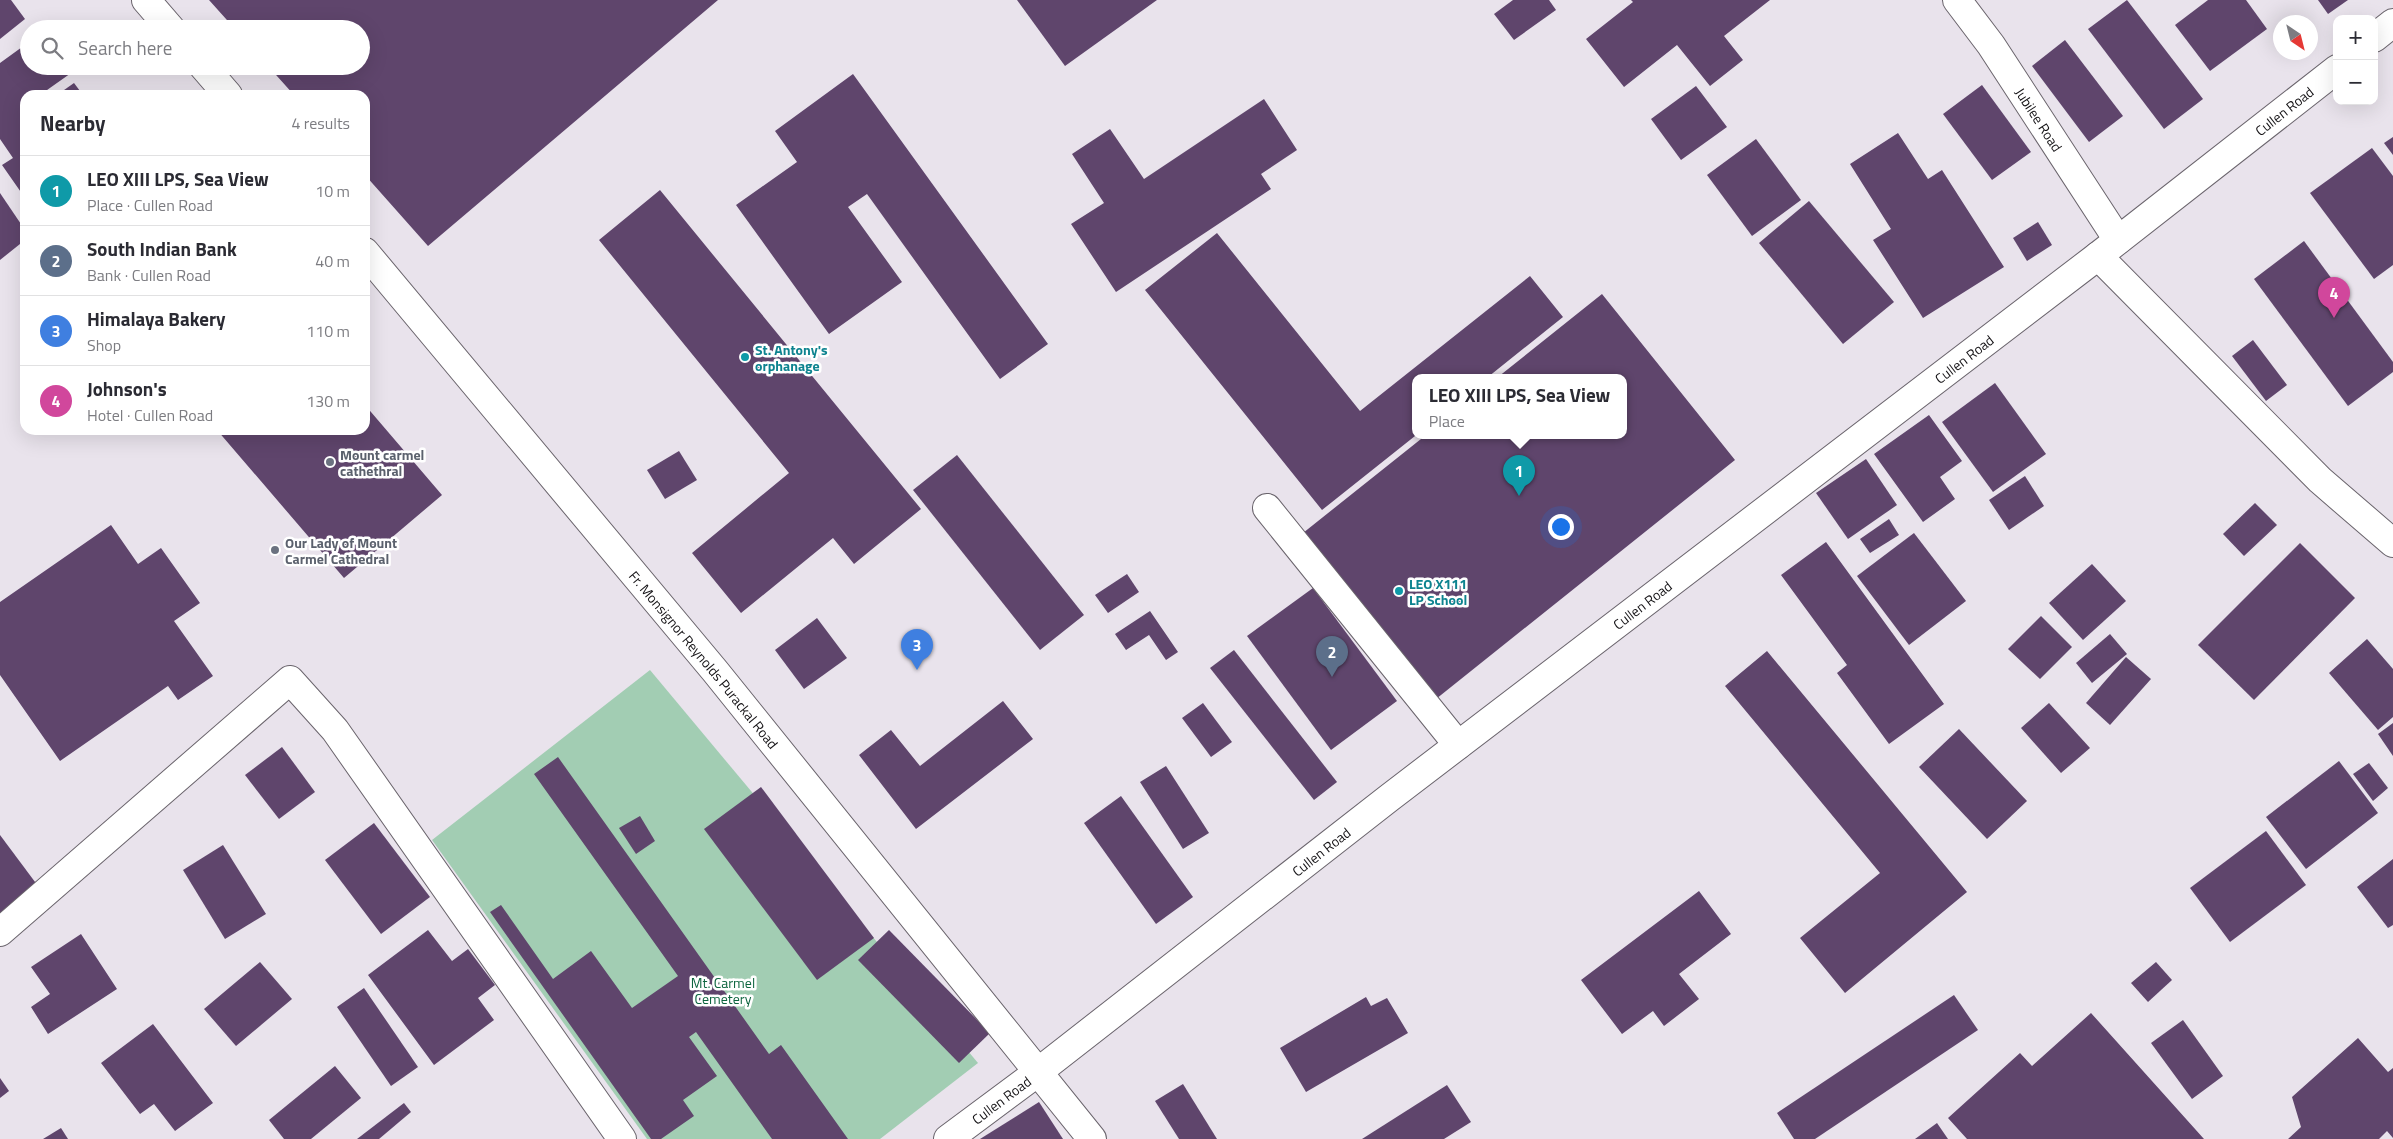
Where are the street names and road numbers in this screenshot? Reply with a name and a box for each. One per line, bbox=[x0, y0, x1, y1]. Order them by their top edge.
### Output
street label: Cullen Road bbox=[2250, 81, 2318, 140]
street label: Jubilee Road bbox=[2011, 83, 2068, 155]
street label: Cullen Road bbox=[1930, 329, 1998, 388]
street label: Fr. Monsignor Reynolds Purackal Road bbox=[625, 566, 784, 753]
street label: Cullen Road bbox=[1608, 575, 1676, 634]
street label: Cullen Road bbox=[1287, 822, 1355, 881]
street label: Cullen Road bbox=[967, 1070, 1035, 1129]

